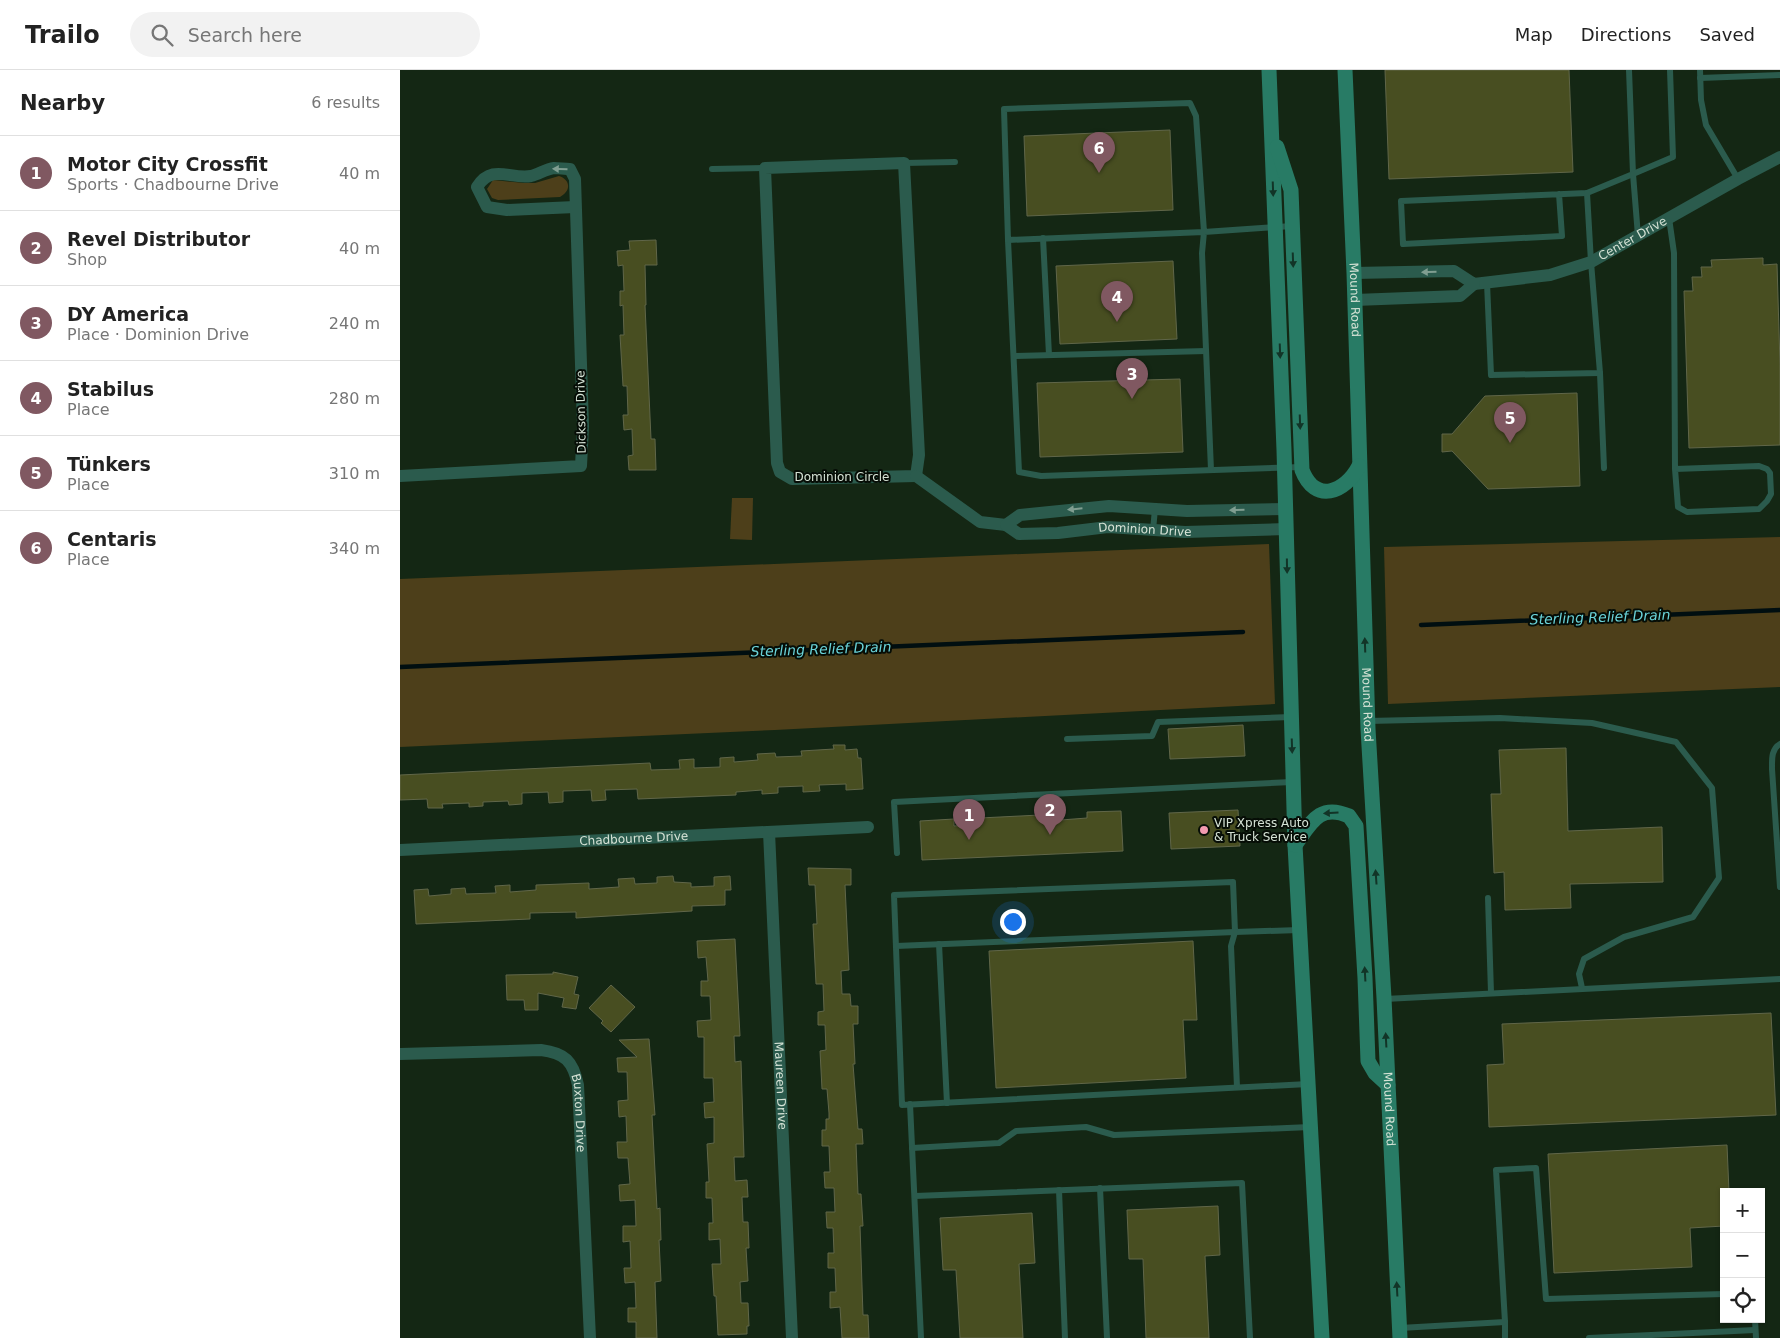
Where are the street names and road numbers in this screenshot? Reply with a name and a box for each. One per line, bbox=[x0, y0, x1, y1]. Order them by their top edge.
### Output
street label: Center Drive bbox=[1596, 214, 1669, 263]
street label: Mound Road bbox=[1347, 262, 1363, 337]
street label: Dickson Drive bbox=[573, 370, 589, 454]
street label: Dominion Circle bbox=[794, 470, 890, 484]
street label: Dominion Drive bbox=[1098, 520, 1192, 539]
street label: Mound Road bbox=[1359, 667, 1376, 742]
street label: Chadbourne Drive bbox=[579, 829, 689, 848]
street label: Maureen Drive bbox=[772, 1041, 790, 1130]
street label: Mound Road bbox=[1380, 1071, 1398, 1147]
street label: Buxton Drive bbox=[568, 1072, 588, 1152]

